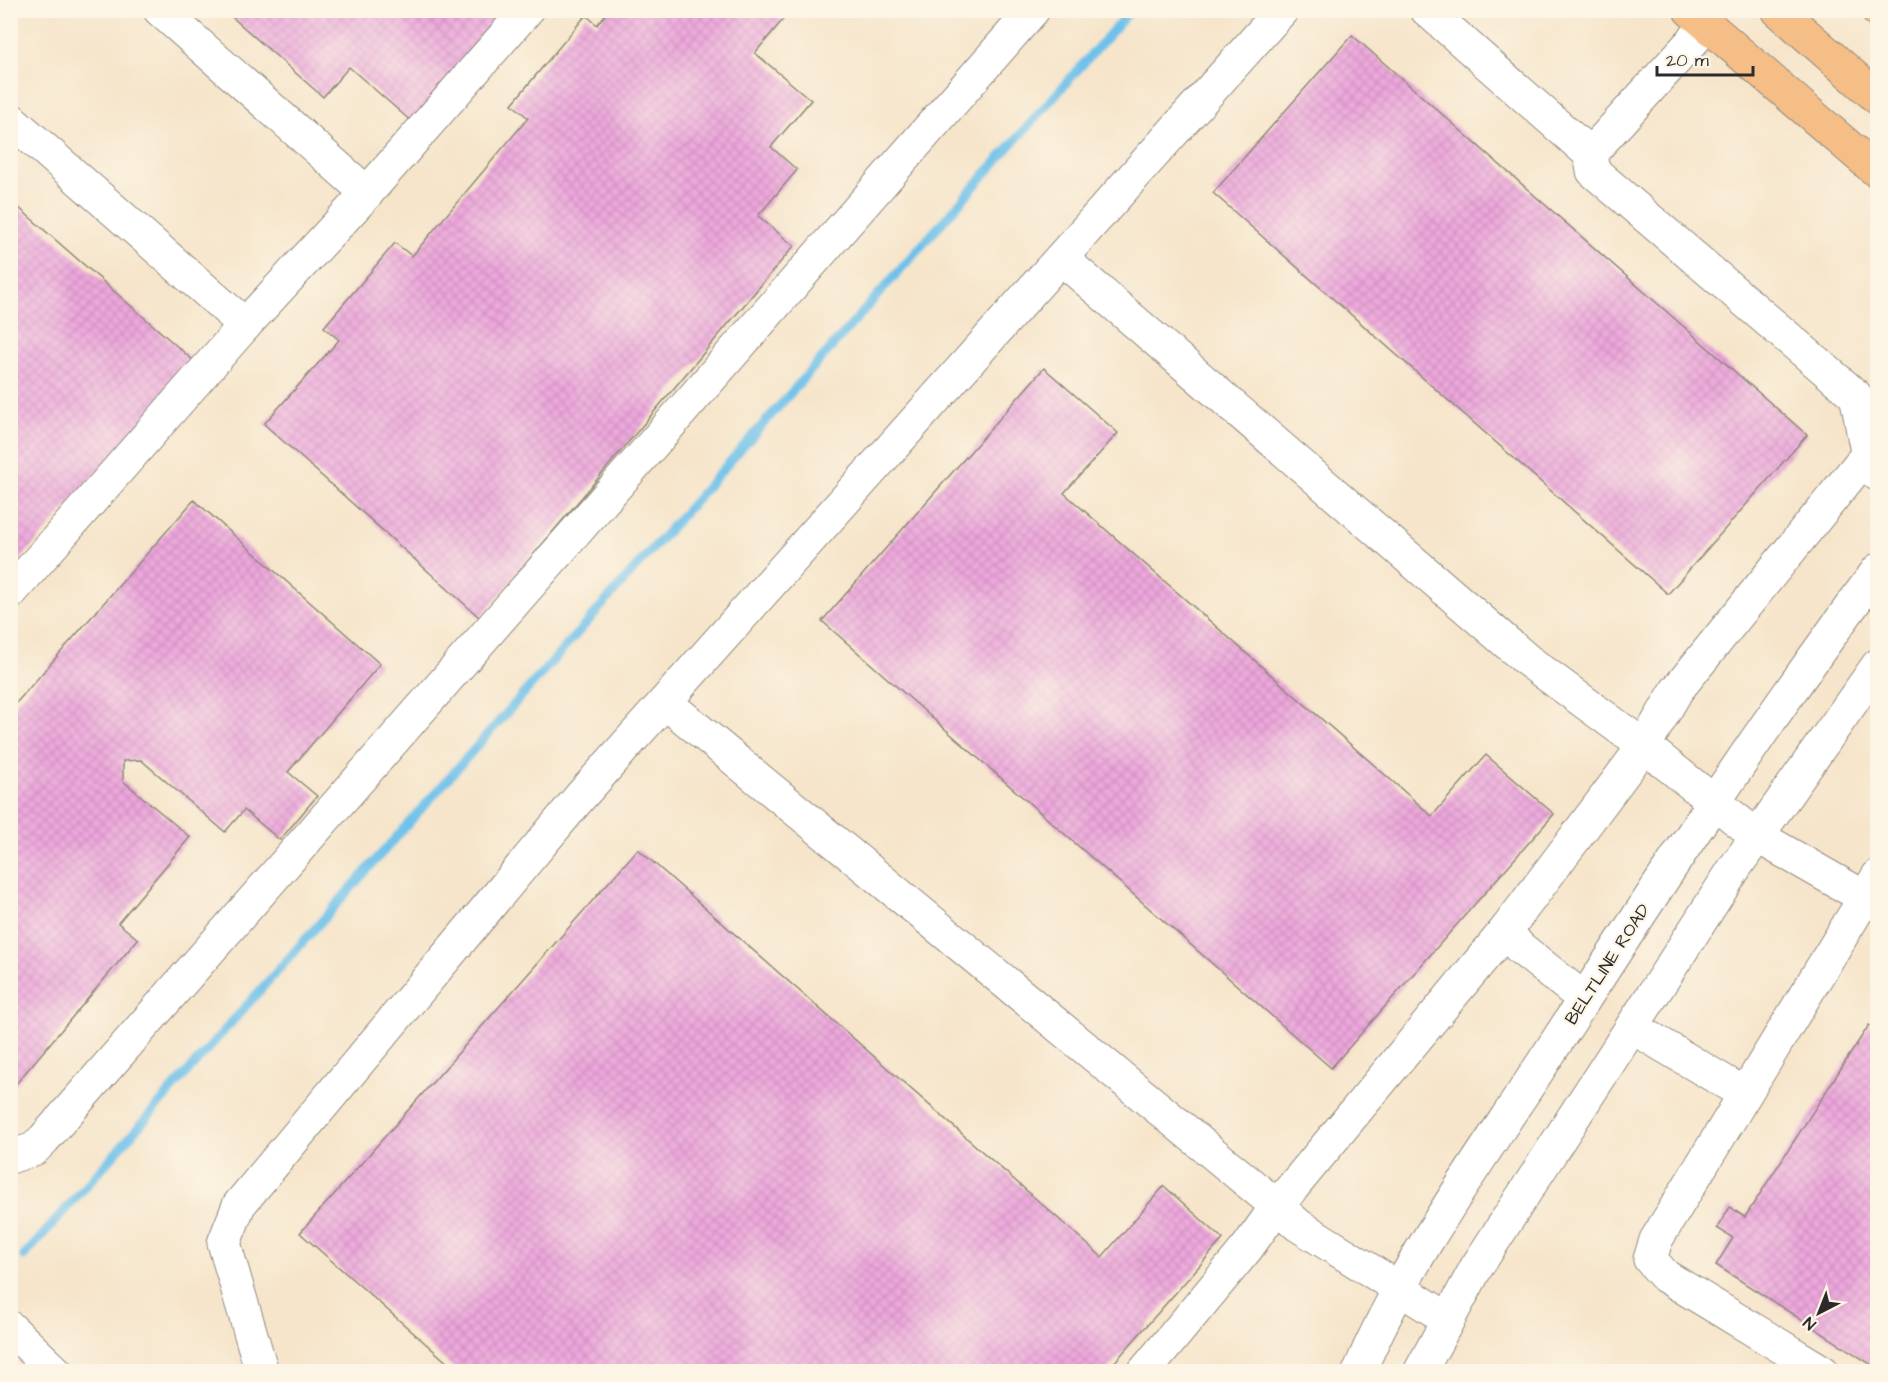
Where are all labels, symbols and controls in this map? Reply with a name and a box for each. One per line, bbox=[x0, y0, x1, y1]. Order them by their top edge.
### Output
scale bar bbox=[1657, 39, 1753, 77]
text: 20 m bbox=[1666, 48, 1709, 73]
street label: BELTLINE ROAD bbox=[1559, 899, 1656, 1030]
north arrow bbox=[1789, 1283, 1849, 1343]
text: N bbox=[1799, 1312, 1821, 1335]

